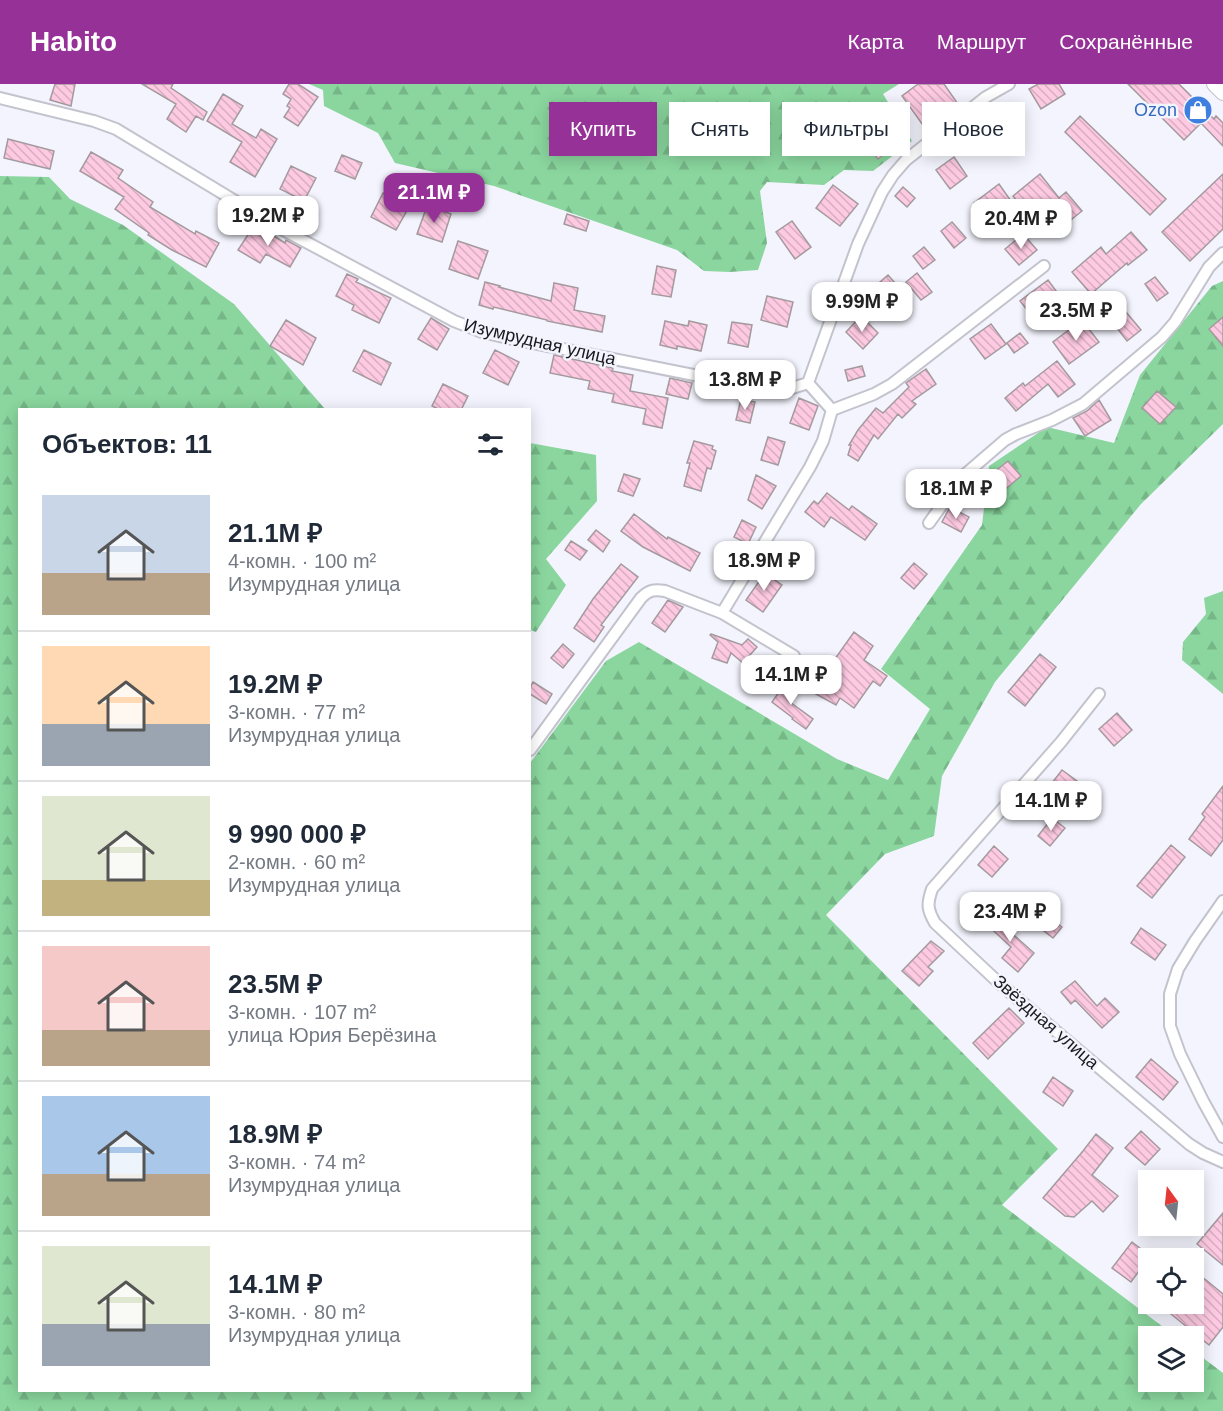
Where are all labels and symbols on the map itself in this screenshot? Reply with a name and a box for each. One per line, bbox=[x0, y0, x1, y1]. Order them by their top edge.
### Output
shop icon: Ozon bbox=[1182, 94, 1214, 126]
place label: Ozon bbox=[1134, 100, 1177, 120]
pin: 21.1M ₽ bbox=[379, 173, 489, 224]
pin: 19.2M ₽ bbox=[213, 196, 323, 247]
pin: 20.4M ₽ bbox=[966, 199, 1076, 250]
pin: 9.99M ₽ bbox=[807, 282, 917, 333]
pin: 23.5M ₽ bbox=[1021, 291, 1131, 342]
street label: Изумрудная улица bbox=[462, 315, 619, 369]
pin: 13.8M ₽ bbox=[690, 360, 800, 411]
pin: 18.1M ₽ bbox=[901, 469, 1011, 520]
pin: 18.9M ₽ bbox=[709, 541, 819, 592]
pin: 14.1M ₽ bbox=[736, 655, 846, 706]
pin: 14.1M ₽ bbox=[996, 781, 1106, 832]
pin: 23.4M ₽ bbox=[955, 892, 1065, 943]
street label: Звёздная улица bbox=[989, 971, 1103, 1074]
north arrow bbox=[1138, 1170, 1204, 1236]

